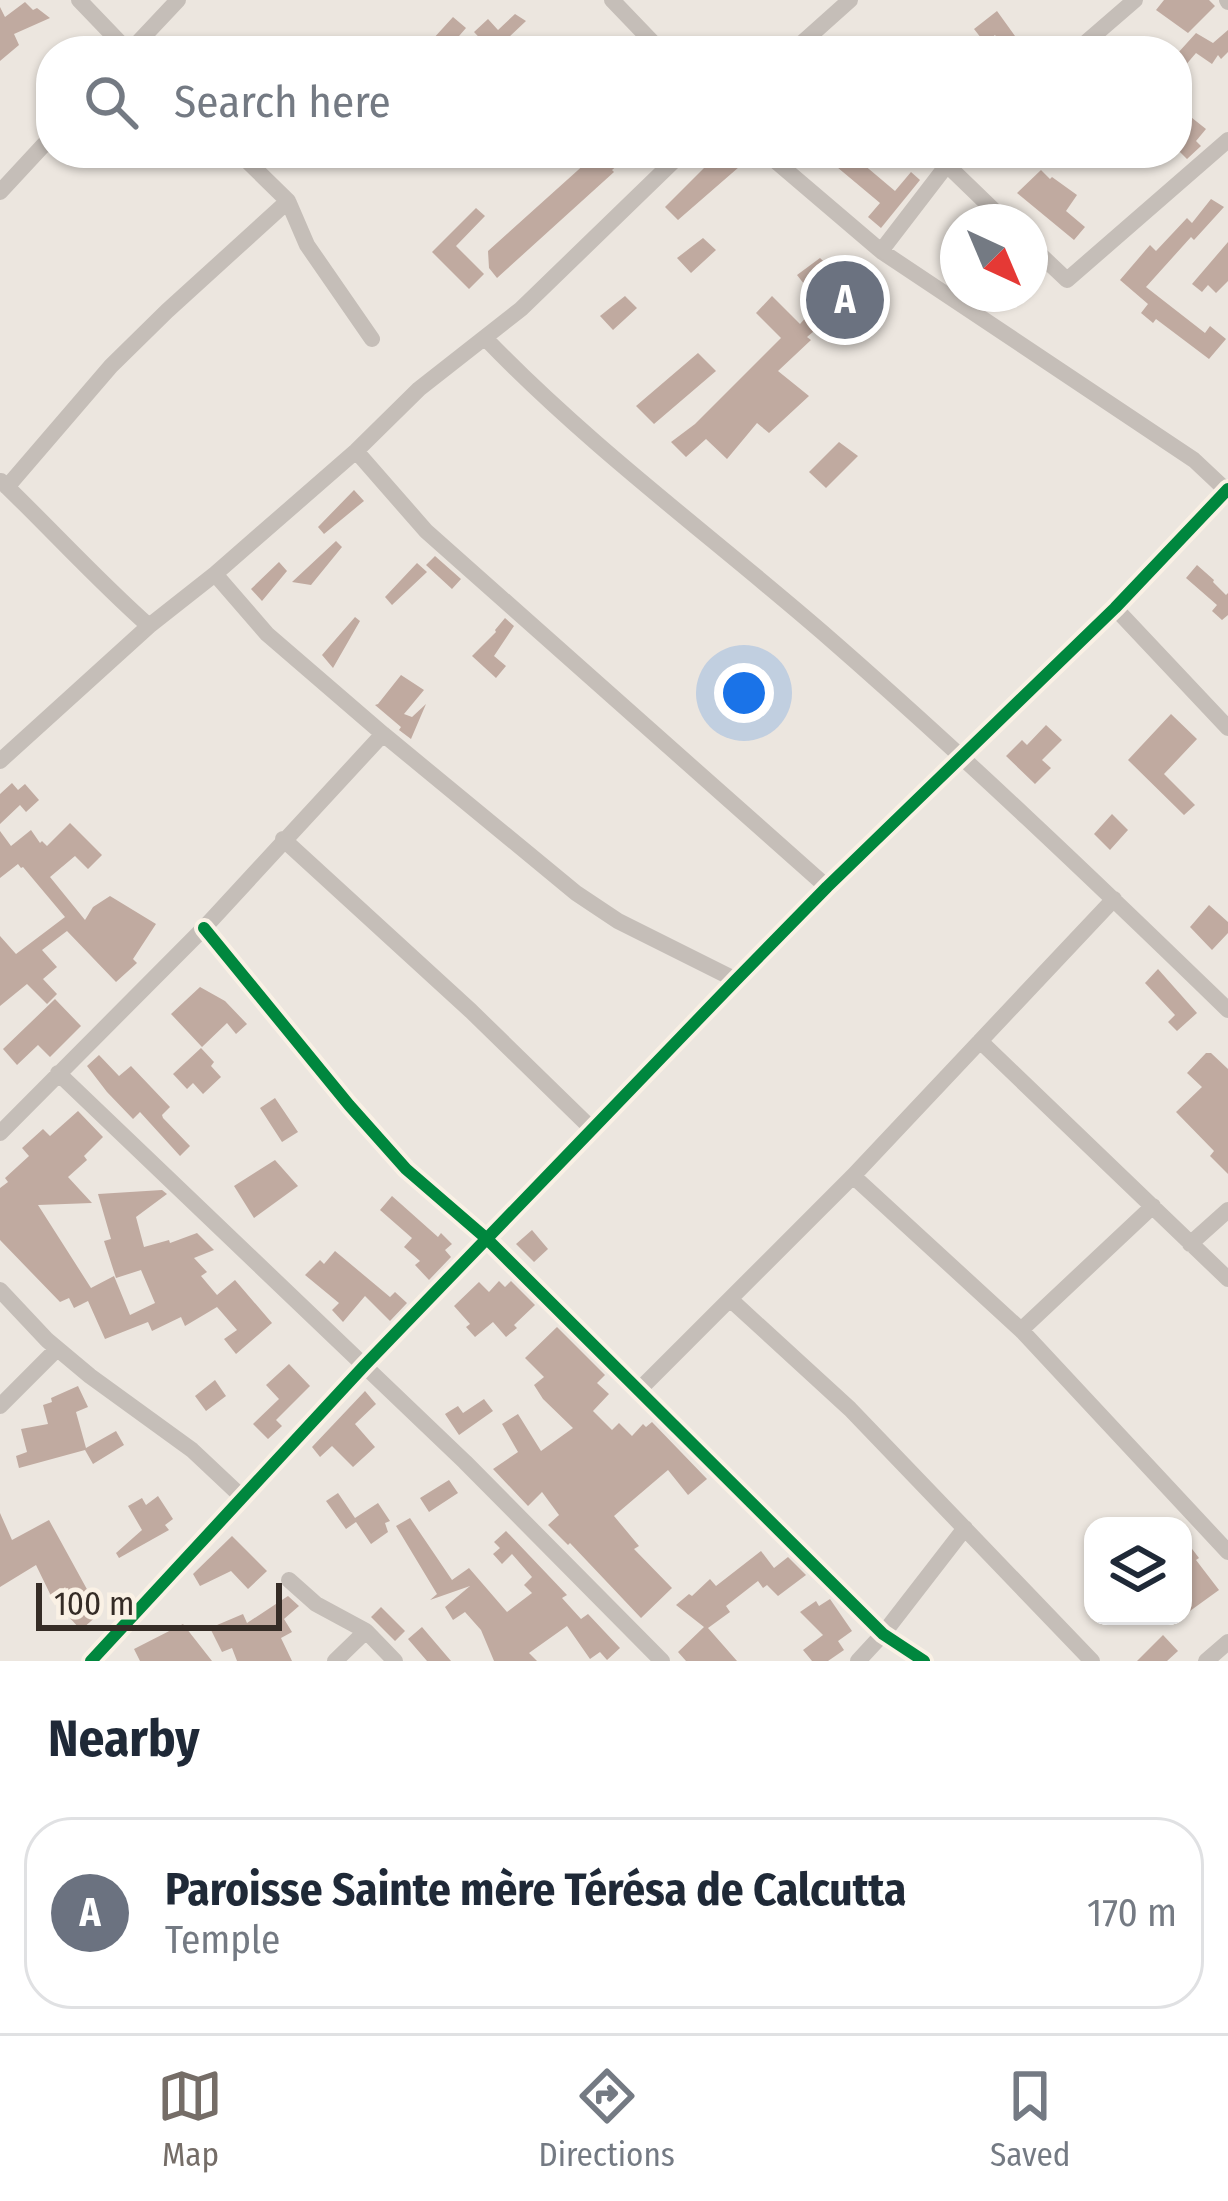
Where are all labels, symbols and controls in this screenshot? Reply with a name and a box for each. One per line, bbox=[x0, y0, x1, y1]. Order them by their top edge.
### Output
search box bbox=[36, 36, 1192, 168]
icon: search bbox=[78, 69, 144, 135]
text: Search here bbox=[174, 75, 391, 129]
north arrow bbox=[940, 204, 1048, 312]
pin: A bbox=[806, 255, 884, 345]
your location bbox=[714, 663, 774, 723]
map controls bbox=[1084, 1517, 1192, 1625]
button: layers bbox=[1084, 1517, 1192, 1625]
scale bar bbox=[36, 1577, 282, 1630]
text: 100 m bbox=[54, 1584, 134, 1624]
text: Nearby bbox=[48, 1708, 200, 1770]
text: Paroisse Sainte mère Térésa de Calcutta bbox=[165, 1863, 906, 1917]
text: A bbox=[79, 1890, 101, 1936]
text: 170 m bbox=[1087, 1890, 1177, 1936]
text: Temple bbox=[165, 1917, 280, 1963]
tab: Map bbox=[157, 2063, 223, 2175]
tab: Directions bbox=[538, 2063, 675, 2175]
tab: Saved bbox=[990, 2063, 1070, 2175]

